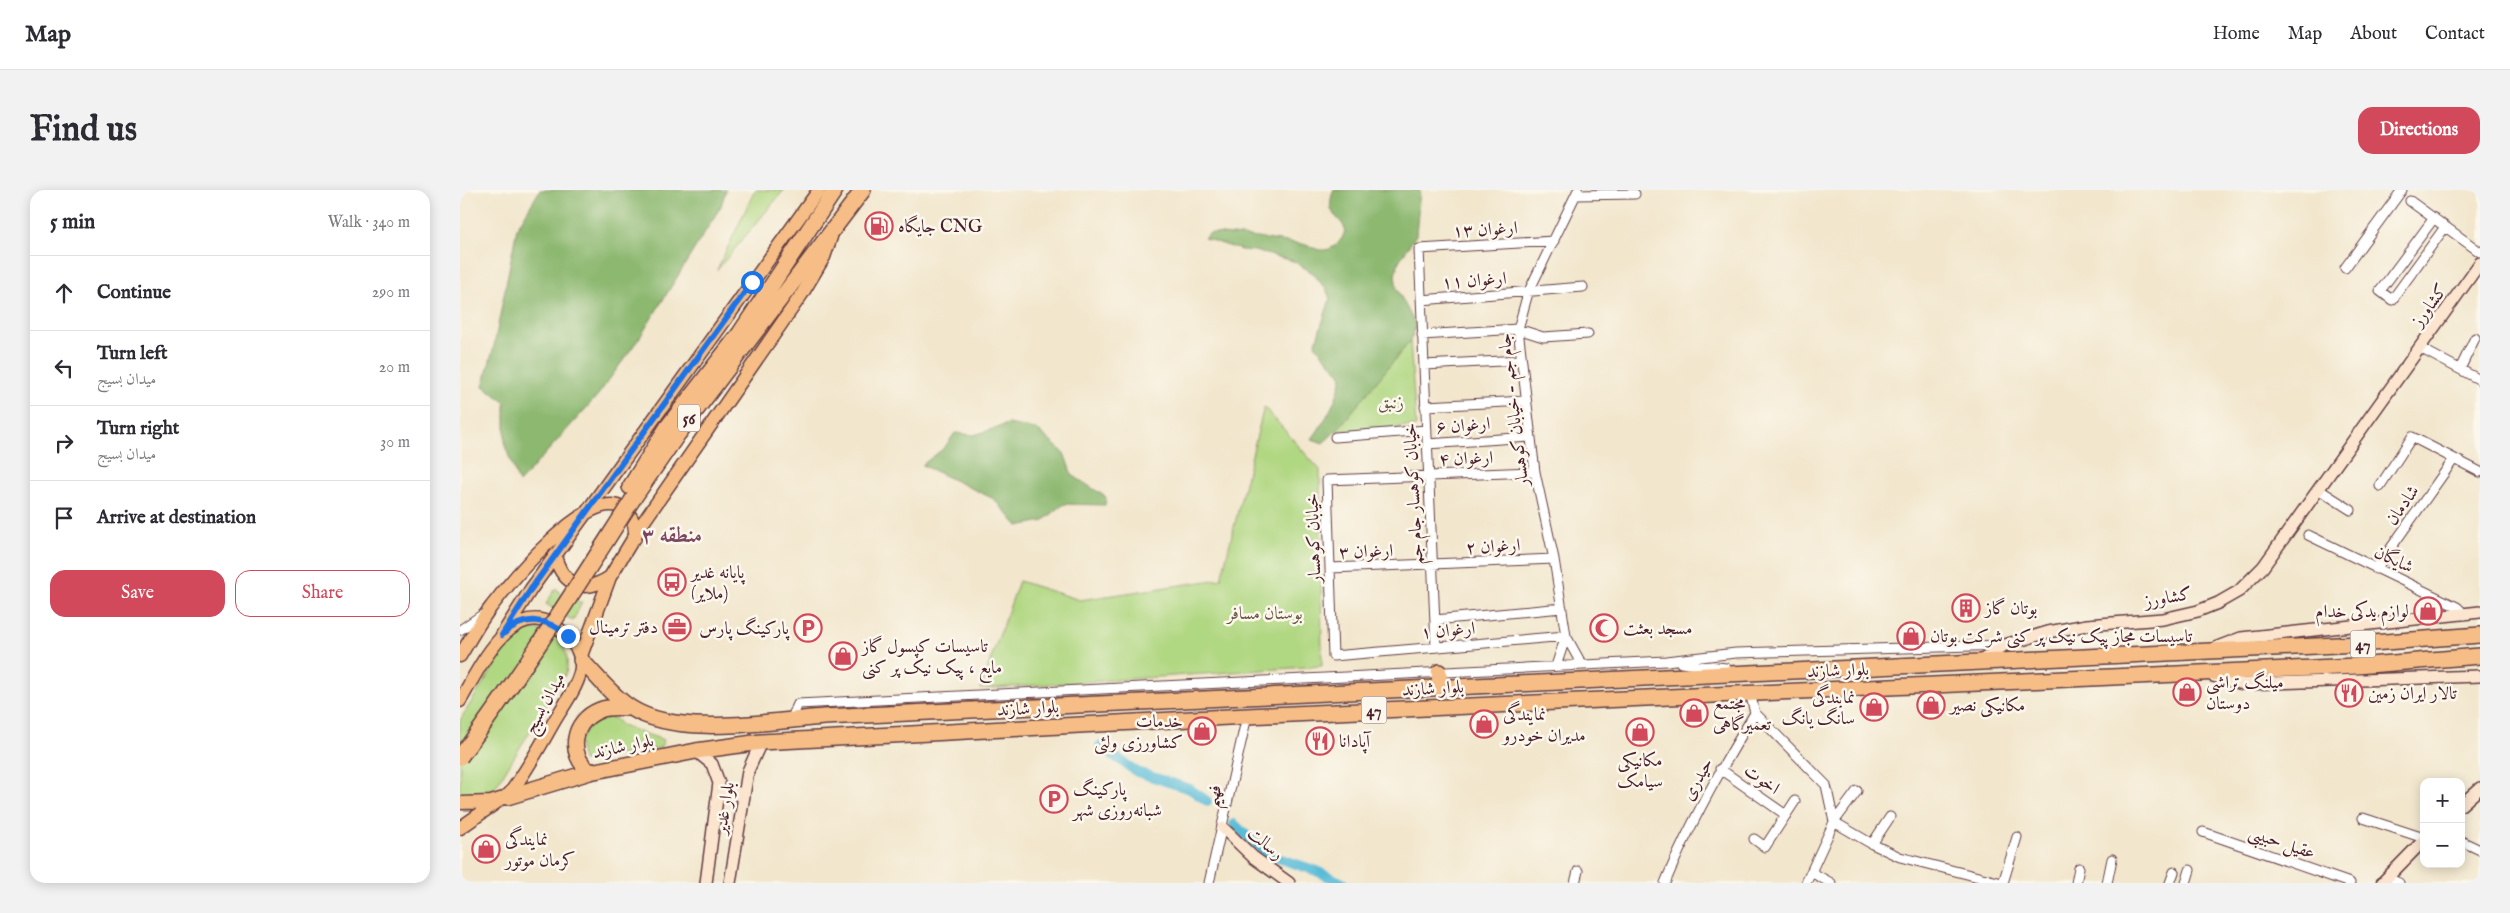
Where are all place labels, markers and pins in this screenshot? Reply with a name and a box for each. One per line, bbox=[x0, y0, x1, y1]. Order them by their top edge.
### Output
fuel station icon: جایگاه CNG bbox=[864, 211, 894, 241]
place label: جایگاه CNG bbox=[898, 214, 983, 239]
place label: پایانه غدیر (ملایر) bbox=[689, 562, 746, 606]
bus stop icon: پایانه غدیر (ملایر) bbox=[657, 567, 687, 597]
building icon: بوتان گاز bbox=[1951, 593, 1981, 623]
shop icon: لوازم یدکی خدام bbox=[2413, 596, 2443, 626]
place label: بوتان گاز bbox=[1983, 597, 2038, 621]
place label: لوازم یدکی خدام bbox=[2315, 599, 2409, 627]
office icon: دفتر ترمینال bbox=[662, 612, 692, 642]
parking icon: پارکینگ پارس bbox=[793, 613, 823, 643]
mosque icon: مسجد بعثت bbox=[1589, 613, 1619, 643]
place label: پارکینگ پارس bbox=[699, 616, 791, 641]
place label: دفتر ترمینال bbox=[589, 617, 658, 640]
place label: مسجد بعثت bbox=[1623, 618, 1693, 641]
shop icon: تاسیسات مجاز پیک نیک پر کنی شرکت بوتان bbox=[1896, 621, 1926, 651]
place label: تاسیسات مجاز پیک نیک پر کنی شرکت بوتان bbox=[1930, 626, 2193, 650]
place label: تاسیسات کپسول گاز مایع ، پیک نیک پر کنی bbox=[860, 635, 1002, 683]
shop icon: تاسیسات کپسول گاز مایع ، پیک نیک پر کنی bbox=[828, 641, 858, 671]
place label: میلنگ تراشی دوستان bbox=[2206, 670, 2284, 716]
shop icon: میلنگ تراشی دوستان bbox=[2172, 677, 2202, 707]
restaurant icon: تالار ایران زمین bbox=[2334, 678, 2364, 708]
place label: نمایندگی سانگ یانگ bbox=[1782, 683, 1855, 731]
place label: تالار ایران زمین bbox=[2368, 683, 2457, 706]
shop icon: مکانیکی نصیر bbox=[1916, 690, 1946, 720]
shop icon: نمایندگی سانگ یانگ bbox=[1859, 692, 1889, 722]
place label: مجتمع تعمیرگاهی bbox=[1713, 693, 1772, 737]
place label: مکانیکی نصیر bbox=[1948, 695, 2025, 718]
shop icon: مجتمع تعمیرگاهی bbox=[1679, 698, 1709, 728]
place label: نمایندگی مدیران خودرو bbox=[1501, 700, 1586, 748]
shop icon: نمایندگی مدیران خودرو bbox=[1469, 709, 1499, 739]
place label: خدمات کشاورزی ولئی bbox=[1094, 711, 1183, 755]
shop icon: خدمات کشاورزی ولئی bbox=[1187, 716, 1217, 746]
shop icon: مکانیکی سیامک bbox=[1625, 717, 1655, 747]
restaurant icon: آپادانا bbox=[1305, 726, 1335, 756]
place label: آپادانا bbox=[1339, 731, 1372, 754]
place label: مکانیکی سیامک bbox=[1617, 750, 1663, 794]
place label: پارکینگ شبانه‌روزی شهر bbox=[1071, 777, 1162, 823]
parking icon: پارکینگ شبانه‌روزی شهر bbox=[1039, 784, 1069, 814]
place label: نمایندگی کرمان موتور bbox=[503, 825, 576, 873]
shop icon: نمایندگی کرمان موتور bbox=[471, 834, 501, 864]

